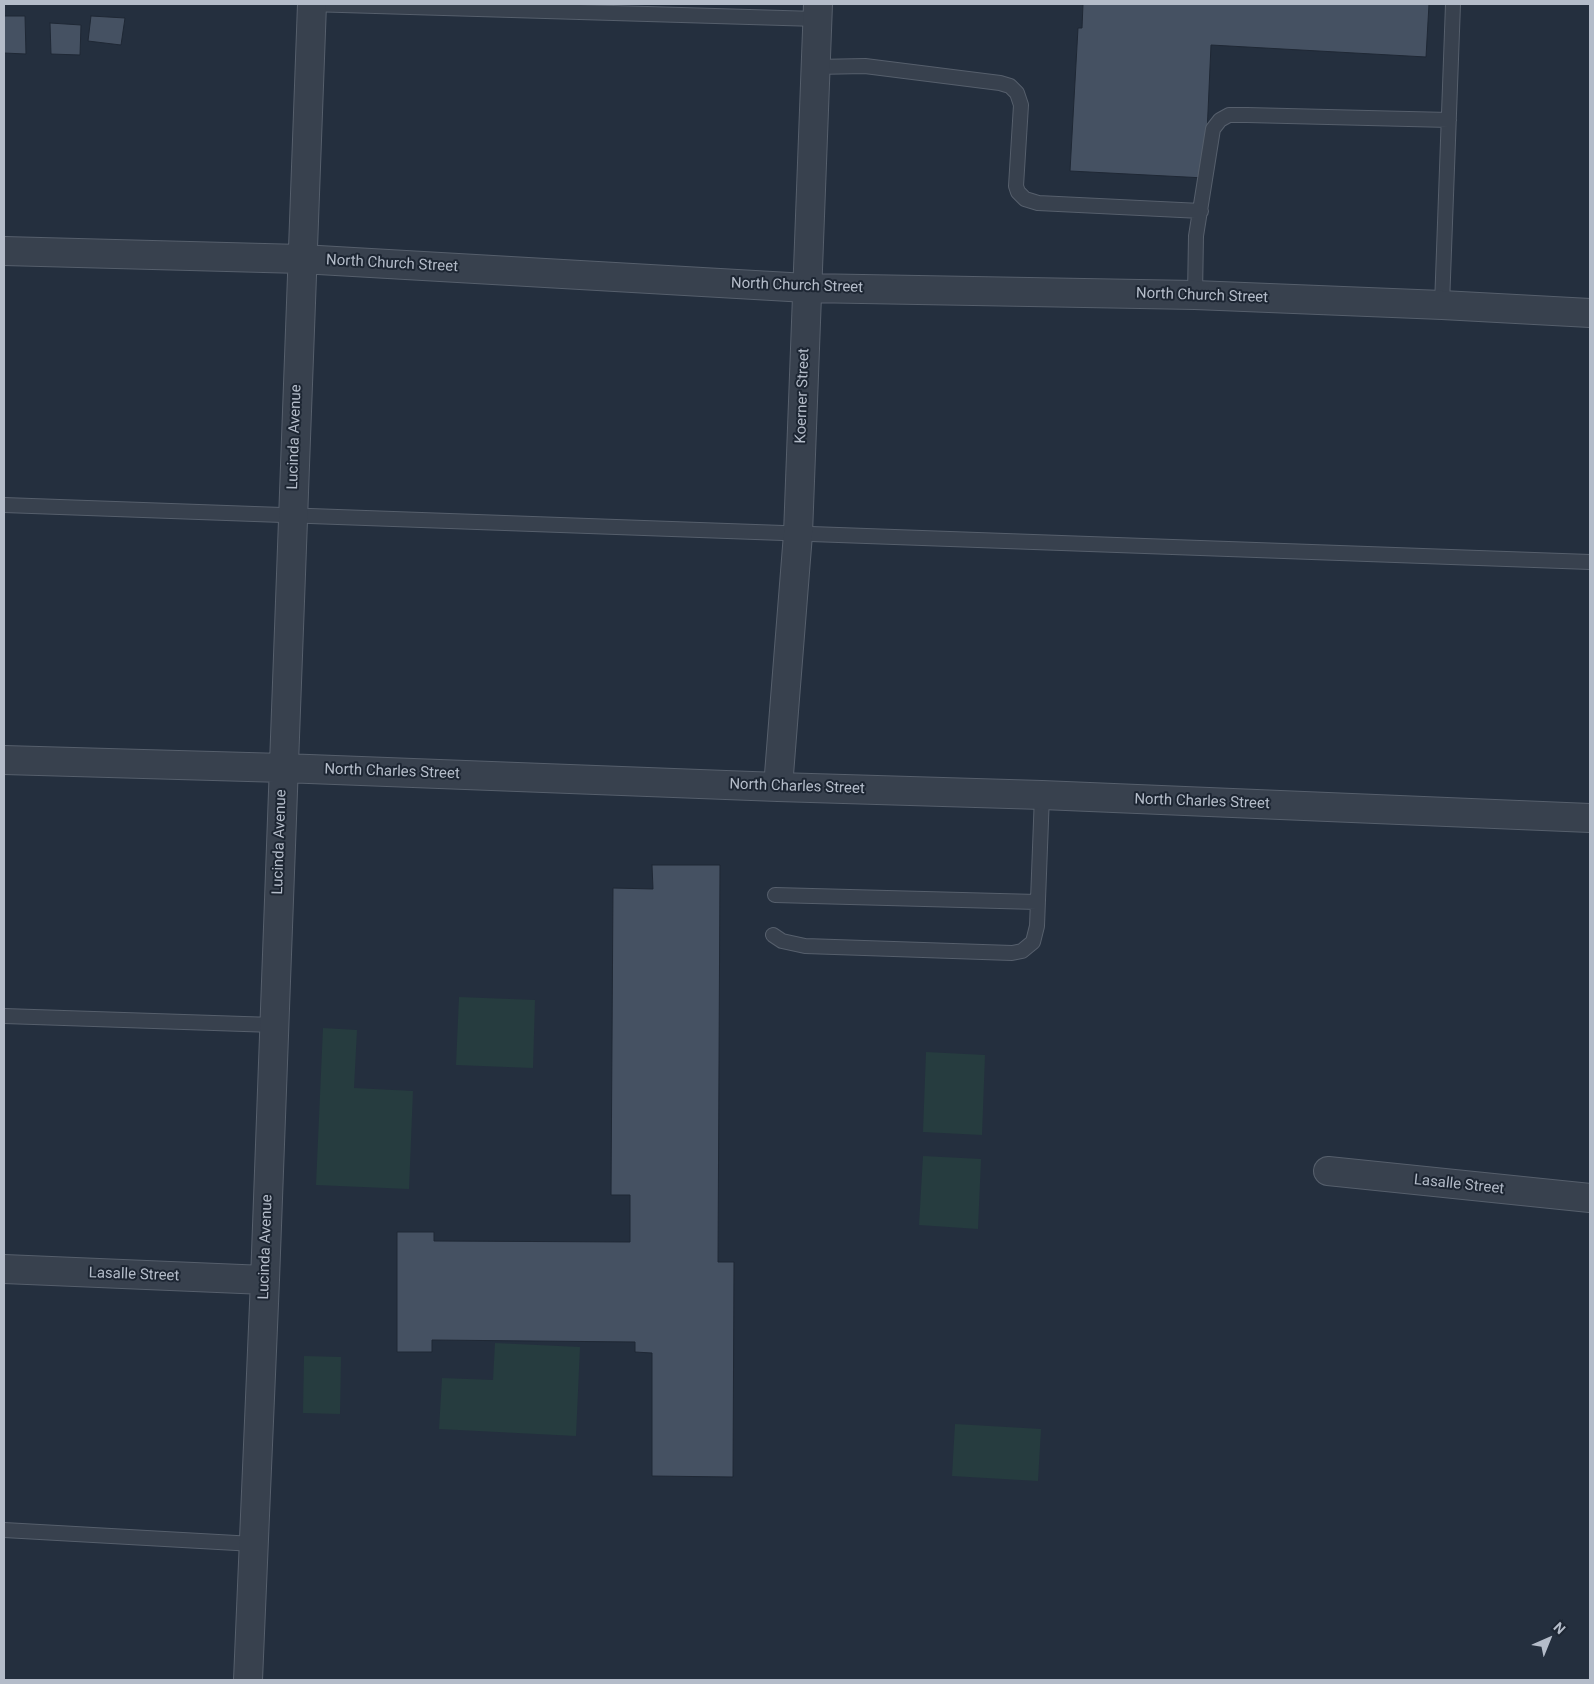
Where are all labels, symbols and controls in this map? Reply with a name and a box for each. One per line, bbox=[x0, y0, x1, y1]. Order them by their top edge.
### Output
street label: North Church Street bbox=[326, 252, 458, 276]
street label: North Church Street bbox=[731, 275, 863, 297]
street label: North Church Street bbox=[1136, 285, 1268, 307]
street label: Koerner Street bbox=[792, 348, 814, 444]
street label: Lucinda Avenue bbox=[284, 384, 306, 490]
street label: North Charles Street bbox=[324, 761, 460, 783]
street label: North Charles Street bbox=[729, 776, 865, 798]
street label: Lucinda Avenue bbox=[269, 789, 291, 895]
street label: North Charles Street bbox=[1134, 791, 1270, 813]
street label: Lasalle Street bbox=[1413, 1171, 1505, 1199]
street label: Lucinda Avenue bbox=[255, 1194, 277, 1300]
street label: Lasalle Street bbox=[88, 1264, 180, 1286]
north arrow bbox=[1524, 1614, 1574, 1664]
text: N bbox=[1550, 1619, 1569, 1637]

